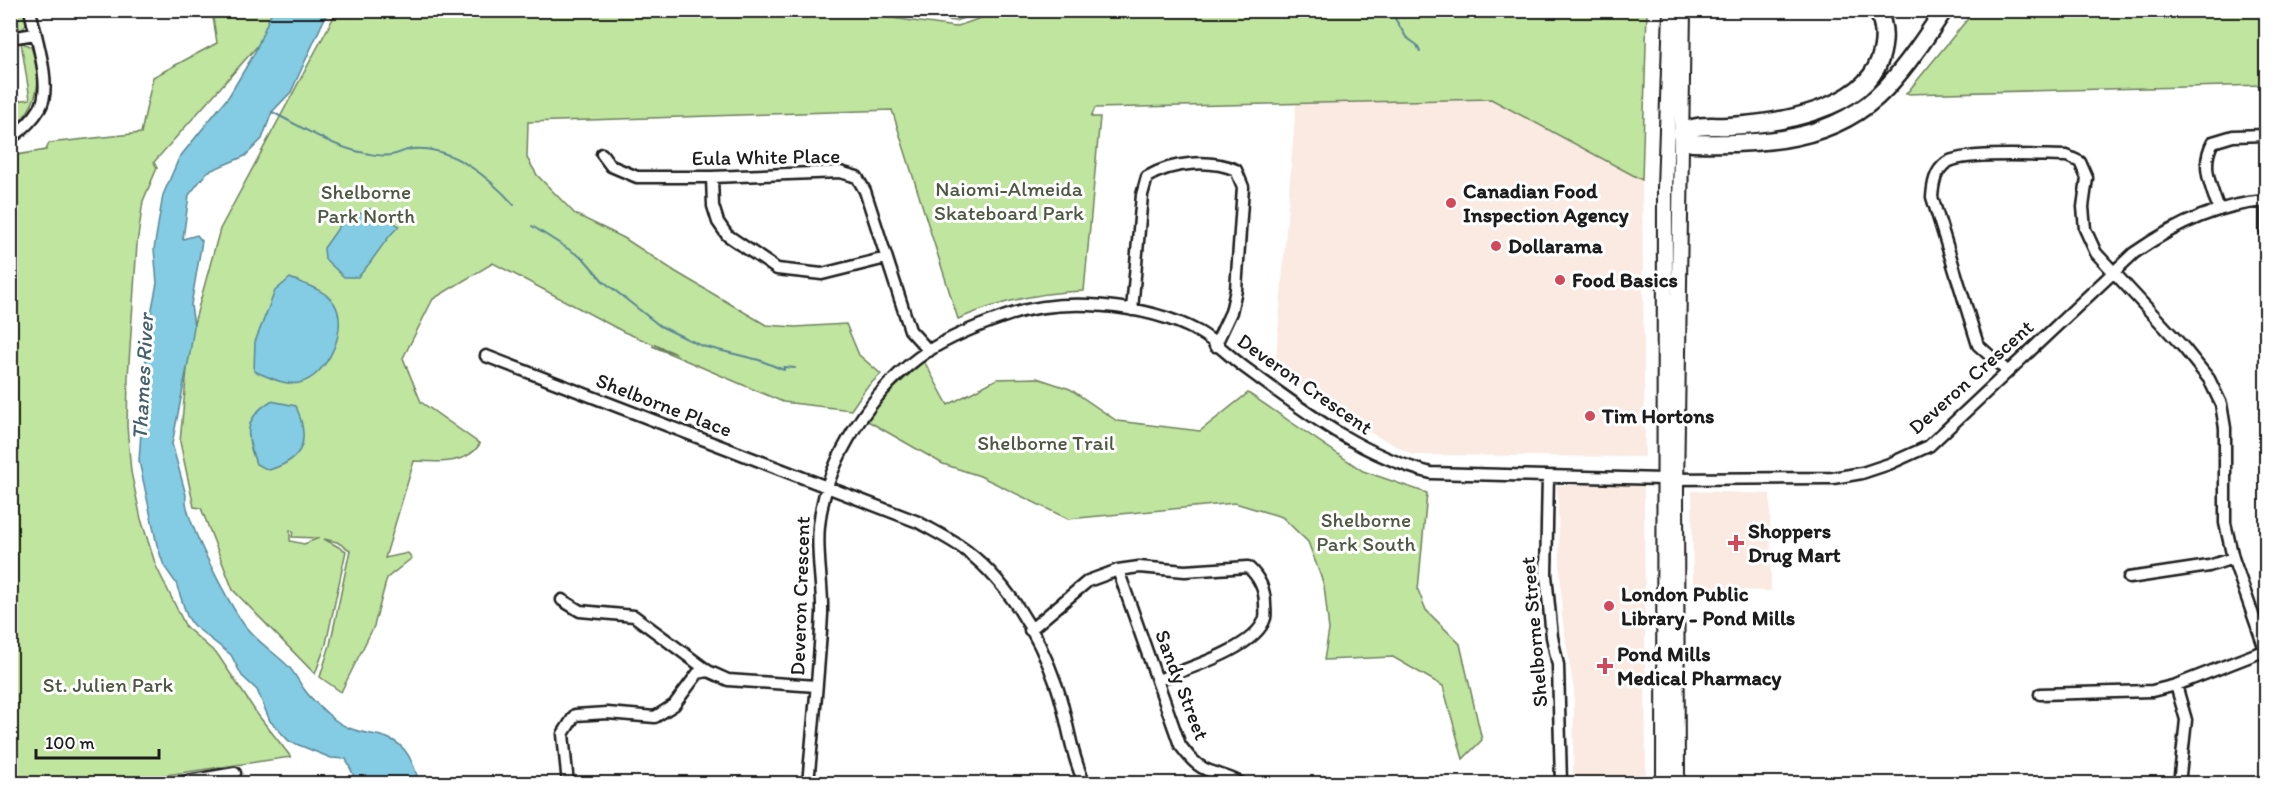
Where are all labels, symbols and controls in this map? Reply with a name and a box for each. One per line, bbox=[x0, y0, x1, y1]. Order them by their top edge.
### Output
street label: Eula White Place bbox=[691, 143, 841, 170]
park label: Naiomi-Almeida Skateboard Park bbox=[934, 176, 1084, 225]
place label: Canadian Food Inspection Agency bbox=[1463, 178, 1629, 228]
park label: Shelborne Park North bbox=[317, 179, 415, 228]
marker: Canadian Food Inspection Agency bbox=[1444, 196, 1458, 210]
place label: Dollarama bbox=[1508, 233, 1604, 258]
marker: Dollarama bbox=[1489, 239, 1503, 253]
place label: Food Basics bbox=[1572, 267, 1678, 292]
marker: Food Basics bbox=[1553, 273, 1567, 287]
water label: Thames River bbox=[126, 310, 159, 441]
street label: Deveron Crescent bbox=[1903, 314, 2038, 439]
street label: Deveron Crescent bbox=[1233, 328, 1378, 440]
street label: Shelborne Place bbox=[593, 367, 736, 442]
place label: Tim Hortons bbox=[1601, 403, 1714, 428]
marker: Tim Hortons bbox=[1583, 409, 1597, 423]
park label: Shelborne Trail bbox=[977, 430, 1115, 455]
park label: Shelborne Park South bbox=[1316, 507, 1416, 556]
street label: Deveron Crescent bbox=[784, 516, 815, 676]
place label: Shoppers Drug Mart bbox=[1748, 518, 1841, 568]
marker: Shoppers Drug Mart bbox=[1729, 536, 1743, 550]
street label: Shelborne Street bbox=[1514, 556, 1553, 708]
place label: London Public Library - Pond Mills bbox=[1621, 581, 1795, 631]
marker: London Public Library - Pond Mills bbox=[1602, 599, 1616, 613]
street label: Sandy Street bbox=[1150, 626, 1215, 744]
place label: Pond Mills Medical Pharmacy bbox=[1617, 641, 1782, 691]
marker: Pond Mills Medical Pharmacy bbox=[1598, 659, 1612, 673]
park label: St. Julien Park bbox=[43, 672, 173, 697]
scale bar bbox=[36, 722, 159, 760]
text: 100 m bbox=[45, 732, 95, 754]

